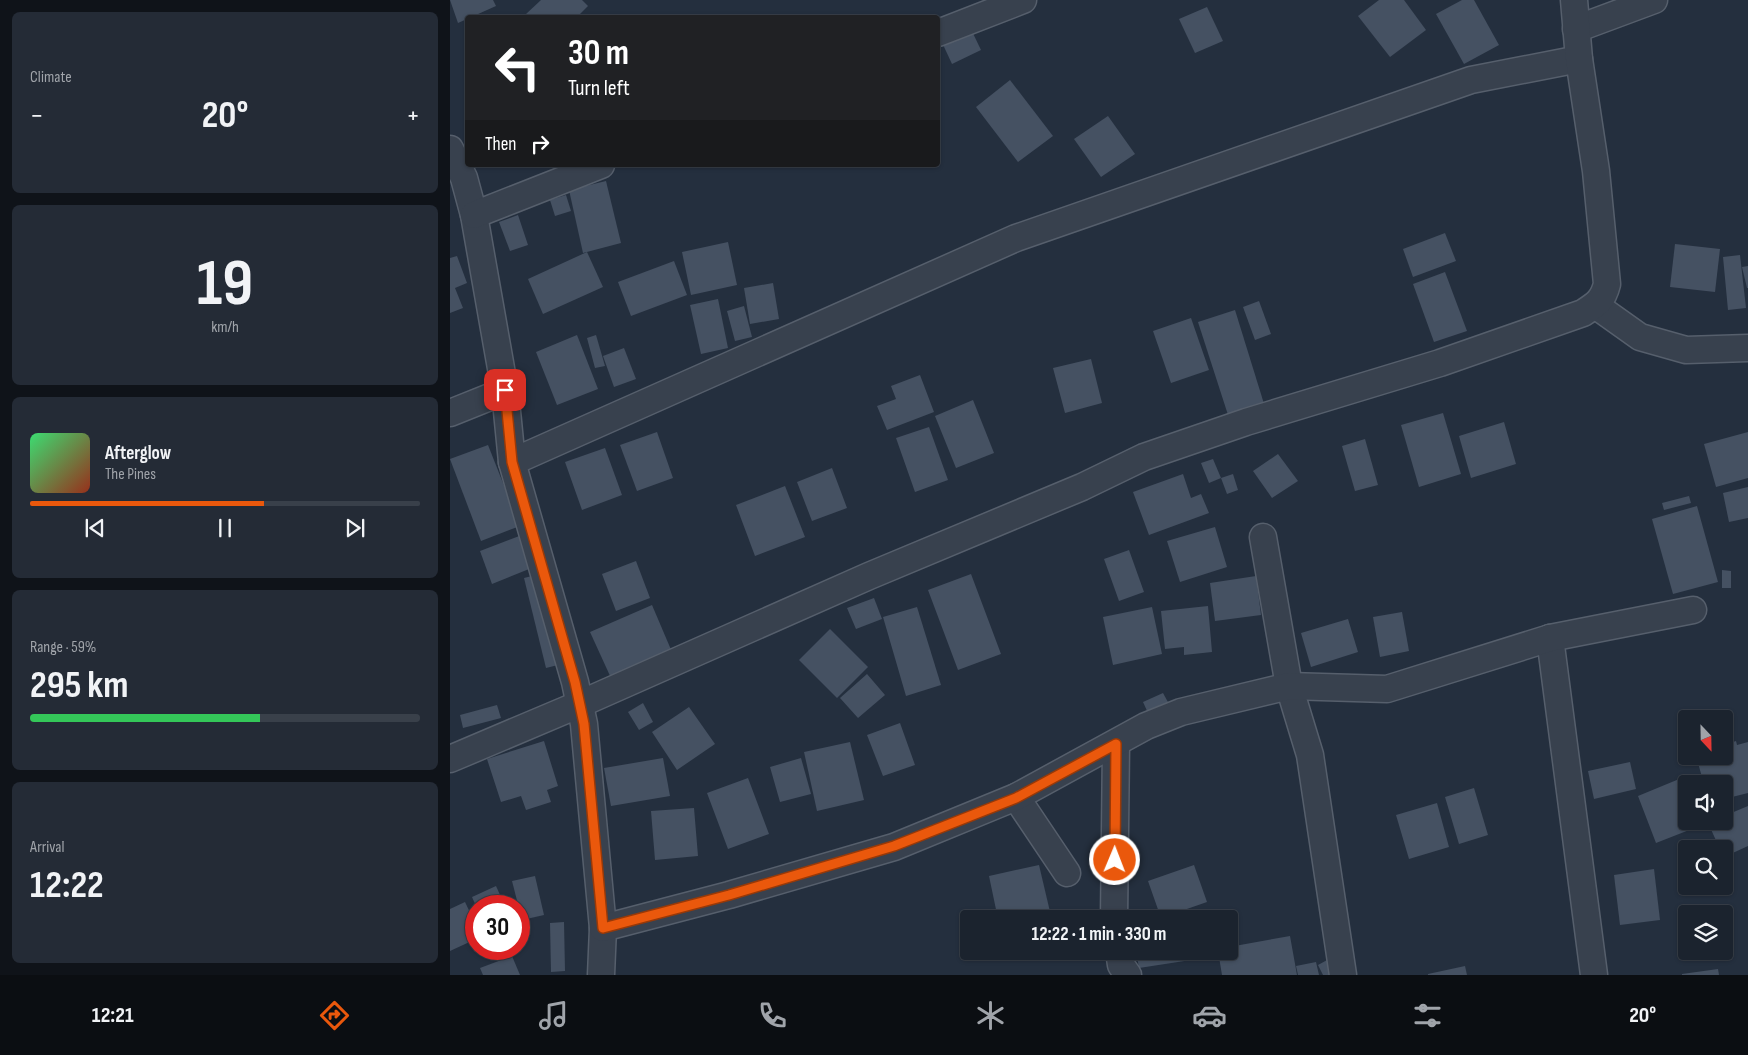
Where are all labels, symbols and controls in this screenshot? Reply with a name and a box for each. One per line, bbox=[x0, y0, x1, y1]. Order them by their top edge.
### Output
text: 30 m bbox=[568, 32, 629, 75]
icon: left bbox=[485, 35, 550, 100]
text: Climate bbox=[30, 68, 72, 87]
text: Turn left bbox=[568, 75, 630, 102]
text: 20° bbox=[202, 93, 248, 138]
text: − bbox=[30, 99, 44, 132]
text: + bbox=[406, 99, 420, 132]
icon: right bbox=[526, 130, 554, 158]
text: Then bbox=[485, 133, 516, 156]
text: 19 bbox=[197, 246, 253, 324]
text: km/h bbox=[211, 318, 239, 337]
pin bbox=[484, 369, 526, 411]
icon: arrive bbox=[491, 376, 519, 404]
text: Afterglow bbox=[105, 442, 171, 465]
text: The Pines bbox=[105, 465, 156, 484]
icon: previous bbox=[81, 514, 109, 542]
icon: pause bbox=[211, 514, 239, 542]
icon: next bbox=[341, 514, 369, 542]
text: Range · 59% bbox=[30, 638, 96, 657]
text: 295 km bbox=[30, 663, 129, 708]
north arrow bbox=[1678, 710, 1732, 765]
map controls bbox=[1678, 710, 1733, 960]
button: sound bbox=[1678, 775, 1733, 830]
position arrow bbox=[1088, 833, 1140, 885]
text: Arrival bbox=[30, 838, 64, 857]
button: search bbox=[1678, 840, 1733, 895]
text: 12:22 bbox=[30, 863, 104, 908]
speed limit sign: 30 bbox=[465, 895, 530, 960]
button: layers bbox=[1678, 905, 1733, 960]
text: 12:22 · 1 min · 330 m bbox=[1032, 923, 1166, 946]
icon: directions bbox=[317, 998, 352, 1033]
icon: music bbox=[536, 998, 571, 1033]
icon: phone bbox=[755, 998, 790, 1033]
icon: climate bbox=[973, 998, 1008, 1033]
icon: car bbox=[1192, 998, 1227, 1033]
icon: filters bbox=[1410, 998, 1445, 1033]
text: 12:21 bbox=[92, 1002, 134, 1029]
text: 20° bbox=[1629, 1002, 1656, 1029]

